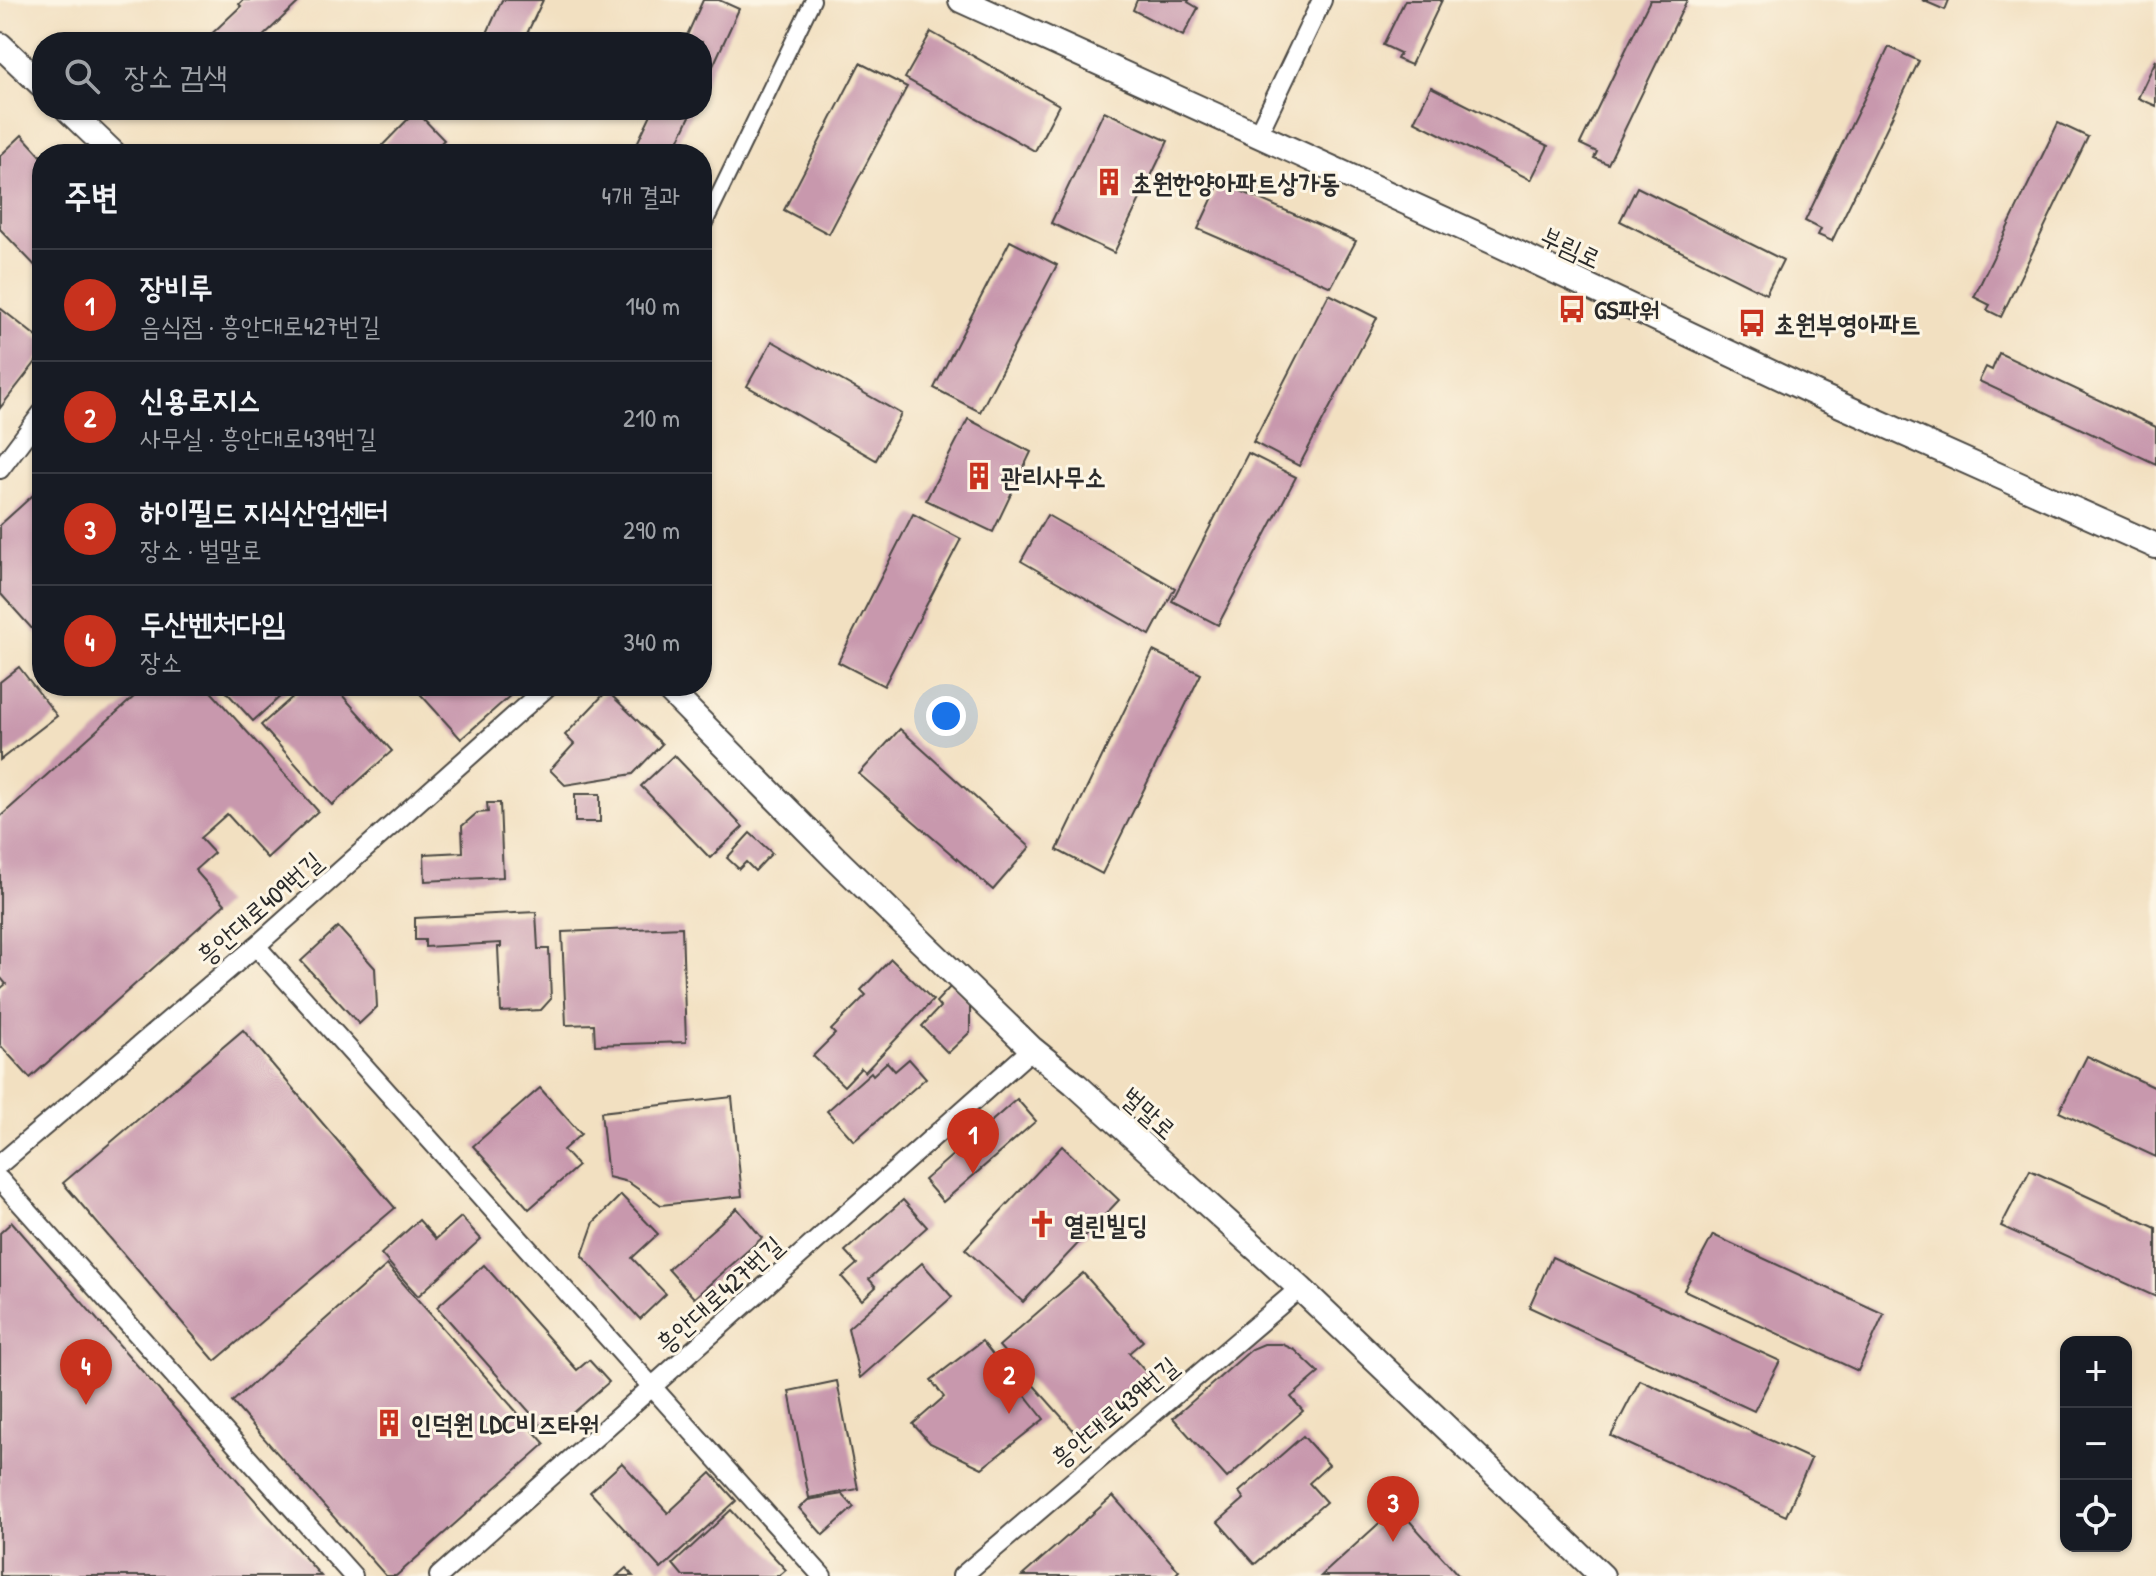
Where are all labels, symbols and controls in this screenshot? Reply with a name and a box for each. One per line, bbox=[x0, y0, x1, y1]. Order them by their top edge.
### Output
search box bbox=[32, 32, 712, 120]
icon: search bbox=[60, 54, 104, 98]
text: 장소 검색 bbox=[124, 56, 227, 96]
place label: 초원한양아파트상가동 bbox=[1131, 165, 1340, 200]
building icon: 초원한양아파트상가동 bbox=[1094, 167, 1124, 197]
text: 주변 bbox=[64, 173, 119, 219]
text: 4개 결과 bbox=[602, 178, 680, 213]
street label: 부림로 bbox=[1535, 218, 1607, 276]
text: 장비루 bbox=[140, 267, 212, 307]
text: 1 bbox=[85, 288, 95, 323]
text: 140 m bbox=[626, 288, 680, 323]
place label: GS파워 bbox=[1594, 292, 1660, 327]
bus stop icon: GS파워 bbox=[1557, 294, 1587, 324]
place label: 초원부영아파트 bbox=[1774, 306, 1921, 341]
text: 음식점 · 흥안대로427번길 bbox=[140, 308, 380, 343]
bus stop icon: 초원부영아파트 bbox=[1737, 308, 1767, 338]
text: 신용로지스 bbox=[140, 379, 261, 419]
text: 2 bbox=[84, 400, 96, 435]
text: 210 m bbox=[623, 400, 680, 435]
text: 사무실 · 흥안대로439번길 bbox=[140, 420, 376, 455]
place label: 관리사무소 bbox=[1001, 459, 1106, 494]
building icon: 관리사무소 bbox=[964, 461, 994, 491]
text: 하이필드 지식산업센터 bbox=[140, 491, 388, 531]
text: 3 bbox=[84, 512, 96, 547]
text: 290 m bbox=[623, 512, 680, 547]
text: 장소 · 벌말로 bbox=[140, 532, 262, 567]
text: 두산벤처다임 bbox=[140, 603, 285, 643]
text: 4 bbox=[85, 624, 95, 659]
text: 340 m bbox=[623, 624, 680, 659]
text: 장소 bbox=[140, 644, 182, 679]
your location bbox=[926, 696, 966, 736]
street label: 흥안대로409번길 bbox=[188, 843, 330, 973]
street label: 벌말로 bbox=[1114, 1079, 1184, 1147]
pin: 1 bbox=[947, 1108, 999, 1174]
place label: 열린빌딩 bbox=[1064, 1207, 1148, 1242]
church icon: 열린빌딩 bbox=[1027, 1209, 1057, 1239]
street label: 흥안대로427번길 bbox=[648, 1227, 790, 1361]
map controls bbox=[2060, 1336, 2132, 1552]
button: + bbox=[2060, 1336, 2132, 1408]
pin: 4 bbox=[60, 1339, 112, 1405]
pin: 2 bbox=[983, 1348, 1035, 1414]
street label: 흥안대로439번길 bbox=[1043, 1348, 1185, 1476]
place label: 인덕원 LDC비즈타워 bbox=[411, 1406, 600, 1441]
building icon: 인덕원 LDC비즈타워 bbox=[374, 1408, 404, 1438]
button: − bbox=[2060, 1408, 2132, 1480]
pin: 3 bbox=[1367, 1476, 1419, 1542]
button: locate bbox=[2060, 1480, 2132, 1552]

